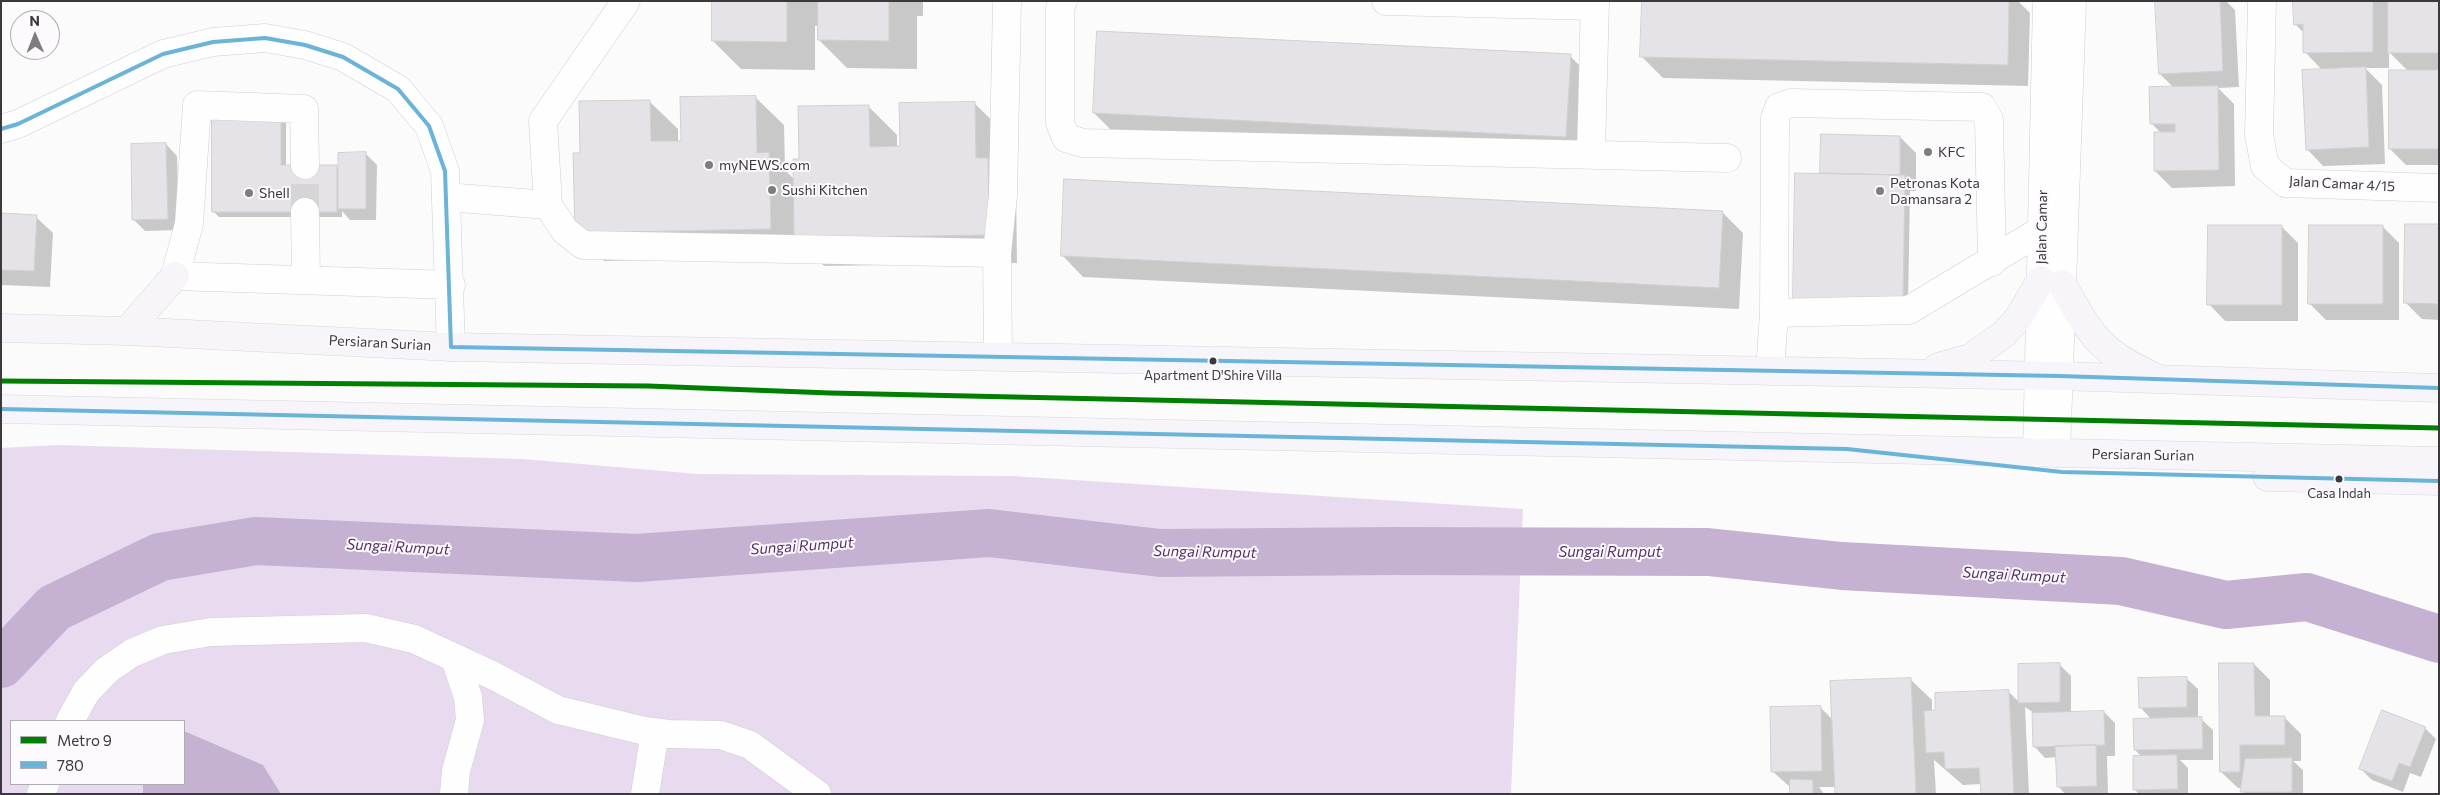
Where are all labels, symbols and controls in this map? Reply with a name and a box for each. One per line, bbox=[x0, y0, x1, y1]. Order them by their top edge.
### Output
north arrow bbox=[10, 10, 60, 60]
text: N bbox=[29, 12, 40, 29]
place label: KFC bbox=[1938, 144, 1965, 160]
marker: KFC bbox=[1922, 146, 1934, 158]
place label: myNEWS.com bbox=[719, 157, 810, 173]
marker: myNEWS.com bbox=[703, 159, 715, 171]
street label: Jalan Camar 4/15 bbox=[2288, 173, 2396, 195]
place label: Petronas Kota Damansara 2 bbox=[1890, 175, 1980, 208]
place label: Sushi Kitchen bbox=[782, 182, 868, 198]
marker: Sushi Kitchen bbox=[766, 184, 778, 196]
place label: Shell bbox=[259, 185, 290, 201]
marker: Petronas Kota Damansara 2 bbox=[1874, 185, 1886, 197]
marker: Shell bbox=[243, 187, 255, 199]
street label: Jalan Camar bbox=[2033, 189, 2051, 265]
street label: Persiaran Surian bbox=[328, 332, 432, 354]
marker: Apartment D'Shire Villa bbox=[1208, 356, 1218, 366]
place label: Apartment D'Shire Villa bbox=[1144, 368, 1282, 384]
street label: Persiaran Surian bbox=[2092, 446, 2194, 464]
marker: Casa Indah bbox=[2334, 474, 2344, 484]
place label: Casa Indah bbox=[2307, 486, 2371, 502]
water label: Sungai Rumput bbox=[750, 533, 854, 559]
water label: Sungai Rumput bbox=[346, 535, 450, 559]
water label: Sungai Rumput bbox=[1153, 542, 1257, 562]
water label: Sungai Rumput bbox=[1558, 543, 1662, 561]
water label: Sungai Rumput bbox=[1962, 563, 2066, 587]
legend bbox=[10, 720, 185, 785]
text: Metro 9 bbox=[57, 731, 112, 749]
text: 780 bbox=[57, 756, 84, 774]

